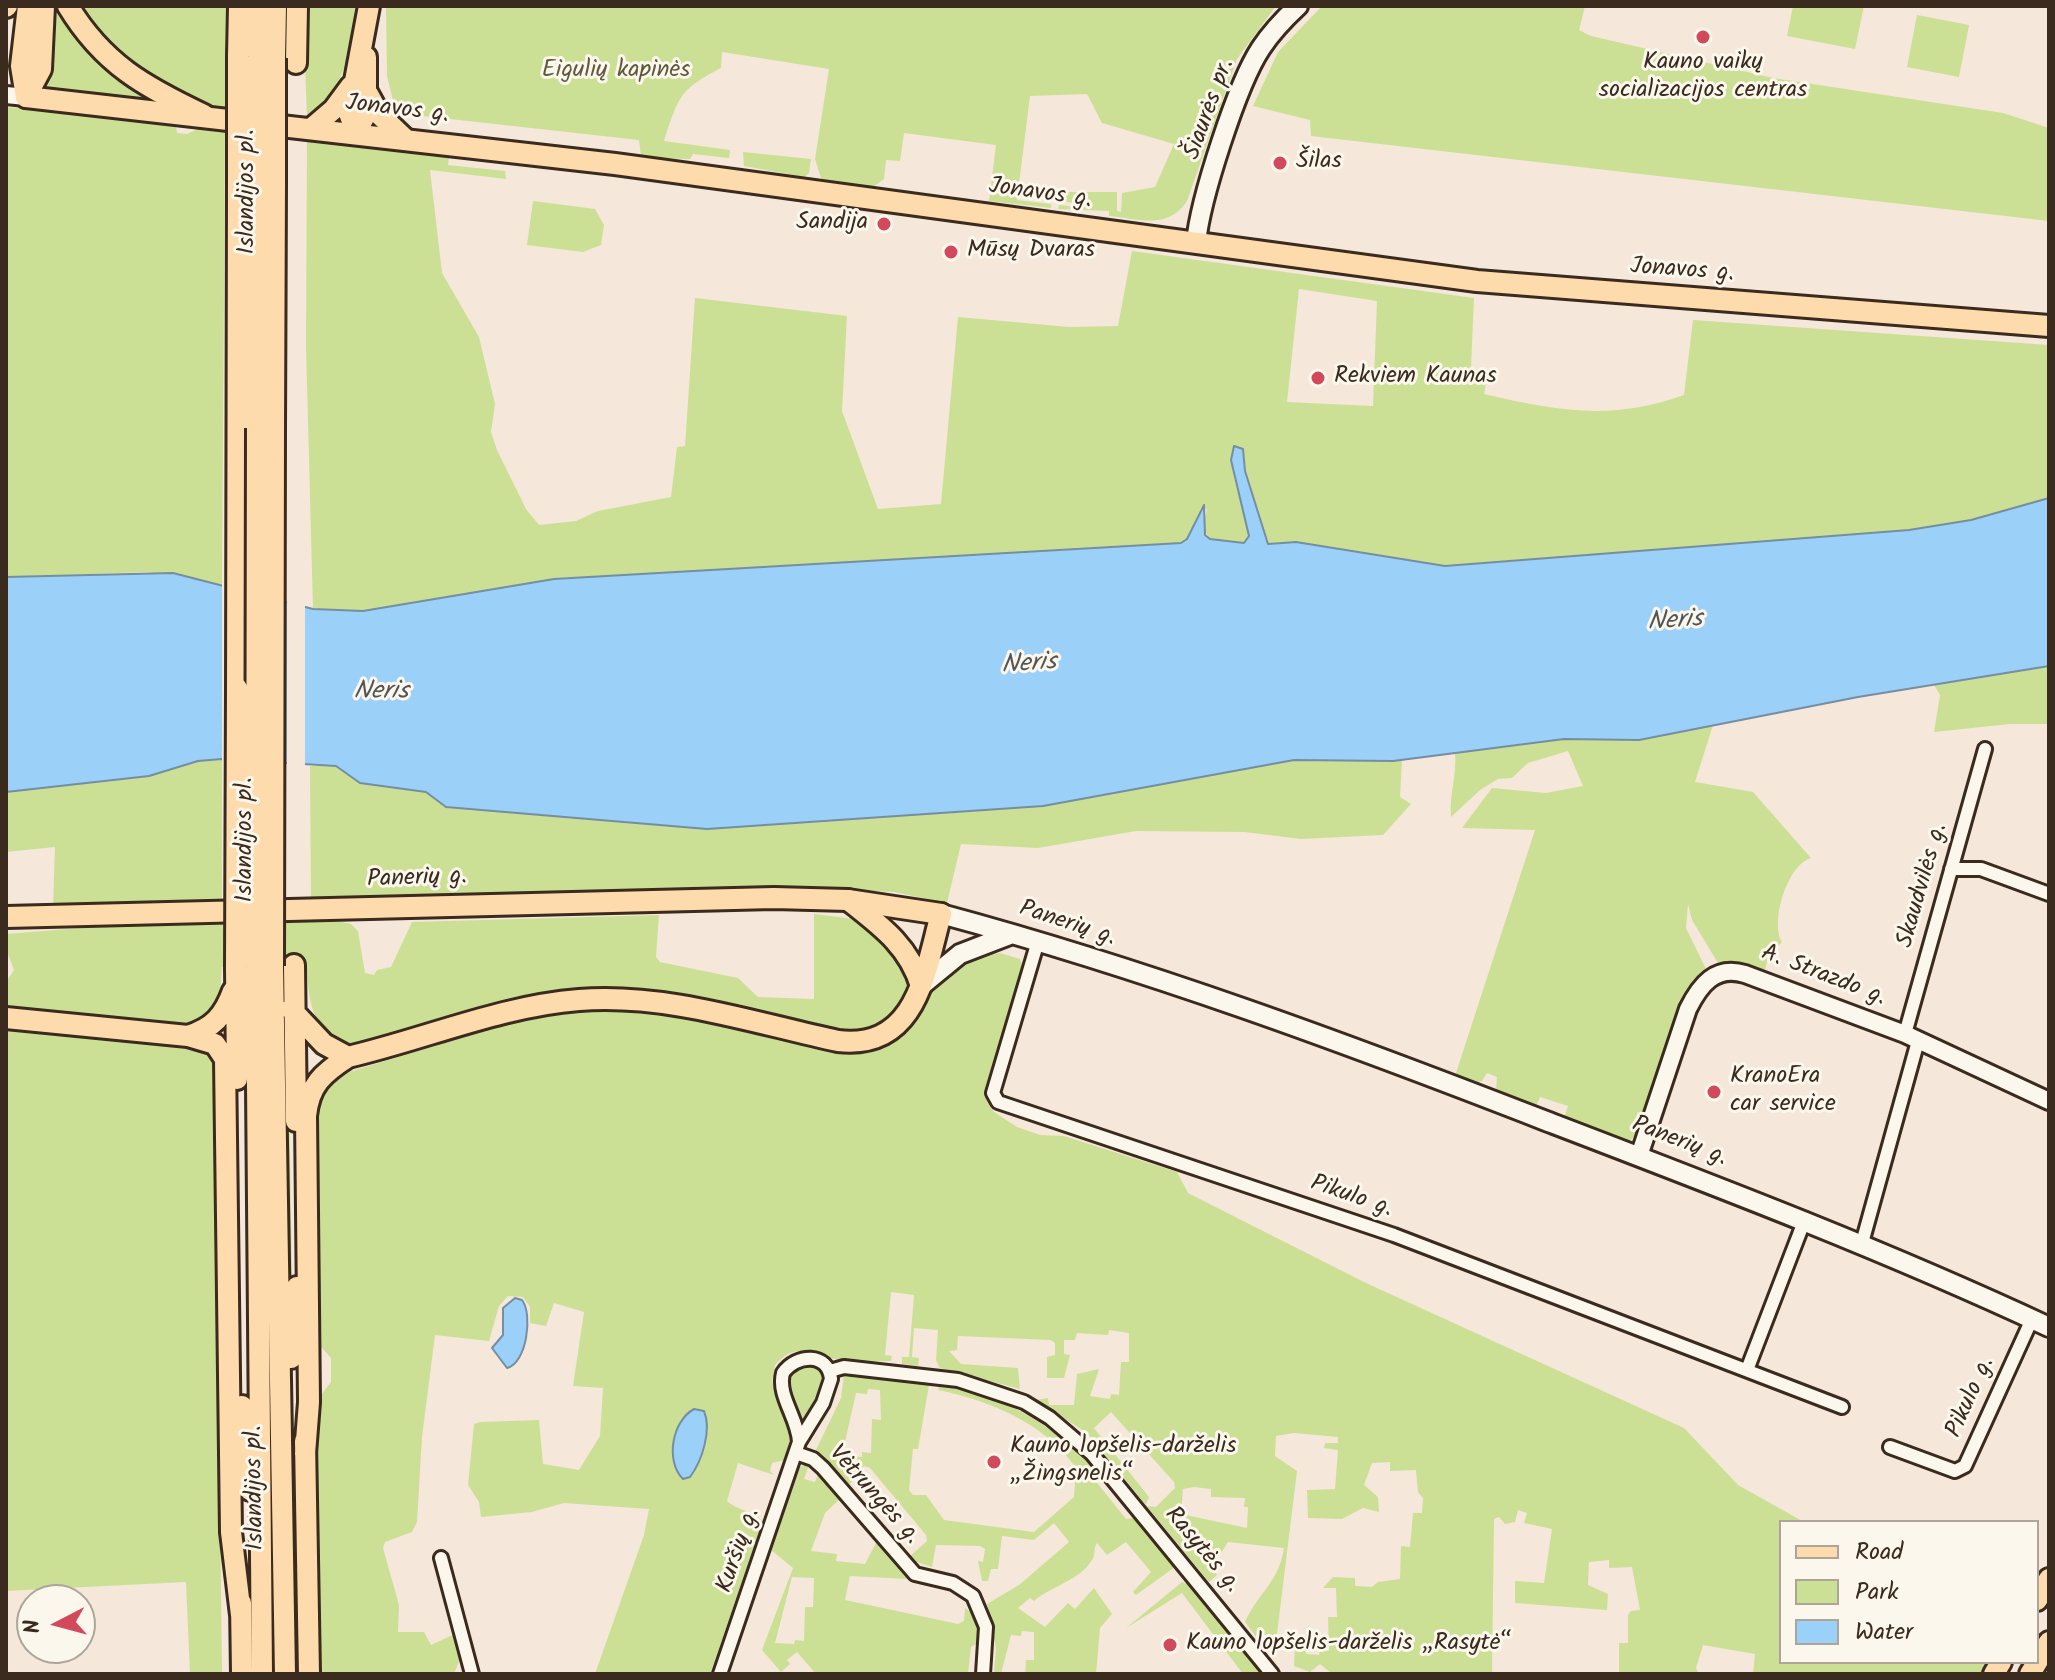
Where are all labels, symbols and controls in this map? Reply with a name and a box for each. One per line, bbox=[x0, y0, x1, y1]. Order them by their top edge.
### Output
marker: Kauno vaikų socializacijos centras bbox=[1694, 28, 1712, 46]
place label: Kauno vaikų socializacijos centras bbox=[1599, 50, 1807, 106]
street label: Šiaurės pr. bbox=[1180, 56, 1242, 164]
park label: Eigulių kapinės bbox=[542, 58, 690, 86]
street label: Jonavos g. bbox=[344, 90, 450, 132]
street label: Islandijos pl. bbox=[235, 129, 263, 255]
place label: Šilas bbox=[1296, 149, 1342, 177]
marker: Šilas bbox=[1271, 154, 1289, 172]
street label: Jonavos g. bbox=[986, 173, 1094, 217]
place label: Sandija bbox=[796, 210, 868, 238]
marker: Sandija bbox=[875, 215, 893, 233]
place label: Mūsų Dvaras bbox=[967, 238, 1095, 266]
marker: Mūsų Dvaras bbox=[942, 243, 960, 261]
street label: Jonavos g. bbox=[1629, 254, 1735, 290]
place label: Rekviem Kaunas bbox=[1334, 364, 1497, 392]
marker: Rekviem Kaunas bbox=[1309, 369, 1327, 387]
water label: Neris bbox=[1646, 606, 1704, 640]
water label: Neris bbox=[1000, 649, 1058, 683]
water label: Neris bbox=[353, 678, 409, 710]
street label: Islandijos pl. bbox=[233, 777, 261, 903]
street label: Skaudvilės g. bbox=[1893, 821, 1955, 951]
street label: Panerių g. bbox=[367, 864, 467, 896]
street label: Panerių g. bbox=[1015, 896, 1119, 954]
street label: A. Strazdo g. bbox=[1757, 940, 1889, 1014]
place label: KranoEra car service bbox=[1730, 1064, 1836, 1120]
marker: KranoEra car service bbox=[1705, 1083, 1723, 1101]
street label: Panerių g. bbox=[1627, 1112, 1731, 1174]
street label: Pikulo g. bbox=[1306, 1171, 1396, 1225]
street label: Pikulo g. bbox=[1942, 1353, 2002, 1443]
street label: Islandijos pl. bbox=[242, 1425, 272, 1551]
place label: Kauno lopšelis-darželis „Žingsnelis“ bbox=[1010, 1434, 1237, 1490]
street label: Vėtrungės g. bbox=[821, 1440, 925, 1552]
marker: Kauno lopšelis-darželis „Žingsnelis“ bbox=[985, 1453, 1003, 1471]
street label: Rasytės g. bbox=[1157, 1502, 1245, 1600]
street label: Kuršių g. bbox=[712, 1505, 768, 1597]
legend bbox=[1779, 1520, 2039, 1664]
text: Road bbox=[1855, 1533, 1903, 1572]
text: Park bbox=[1855, 1573, 1899, 1612]
north arrow bbox=[16, 1584, 96, 1664]
text: Water bbox=[1855, 1613, 1913, 1652]
text: N bbox=[15, 1618, 52, 1635]
place label: Kauno lopšelis-darželis „Rasytė“ bbox=[1186, 1631, 1512, 1659]
marker: Kauno lopšelis-darželis „Rasytė“ bbox=[1161, 1636, 1179, 1654]

